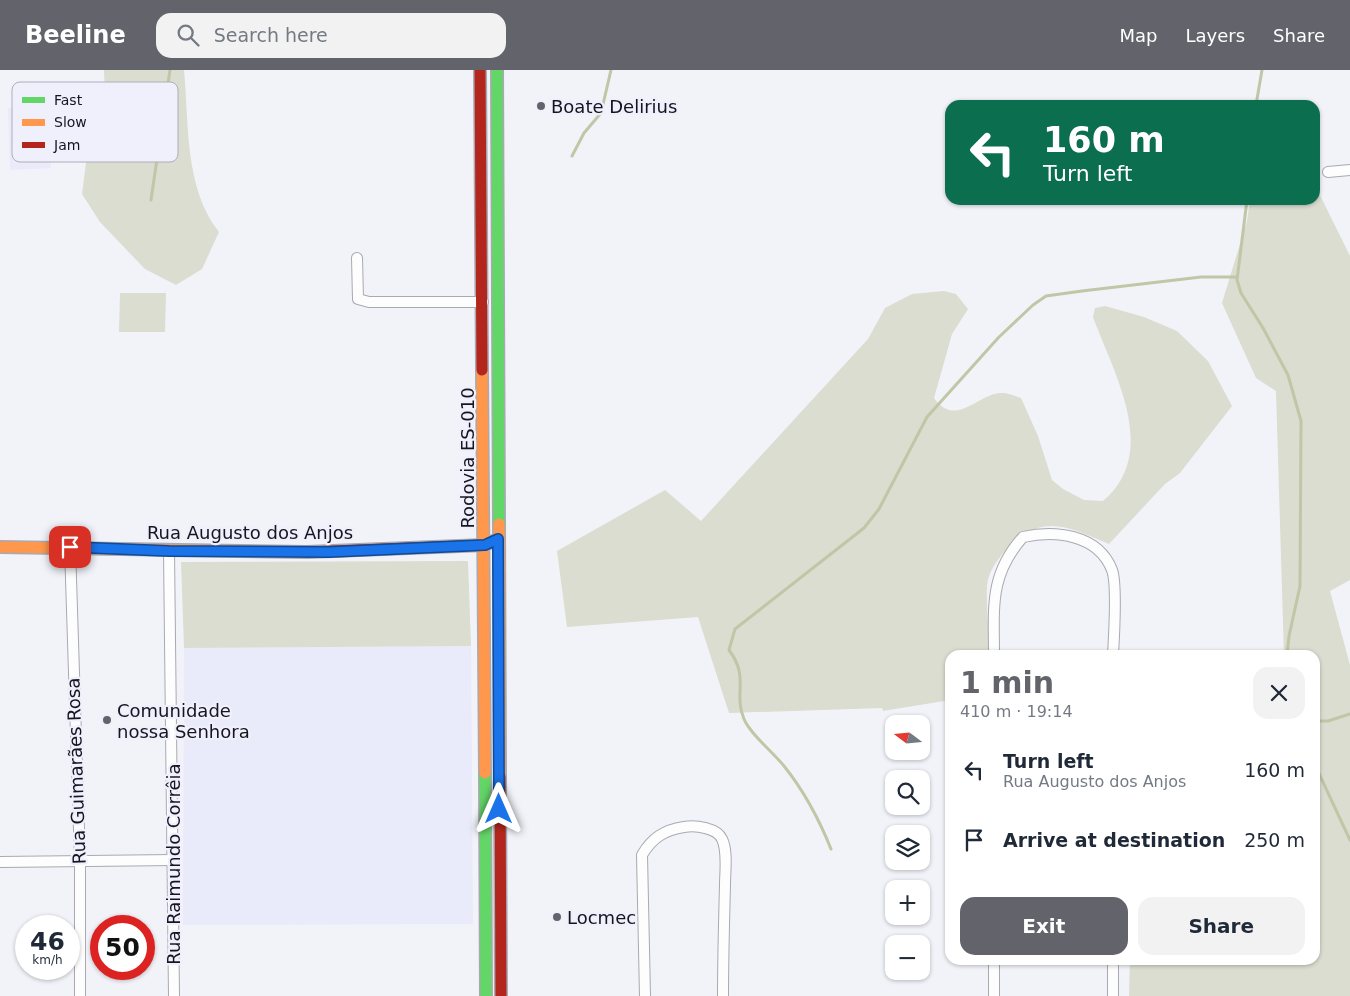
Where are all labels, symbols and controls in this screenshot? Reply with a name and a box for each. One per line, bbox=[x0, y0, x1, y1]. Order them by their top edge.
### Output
search box bbox=[156, 13, 506, 58]
text: Beeline bbox=[25, 21, 126, 49]
icon: search bbox=[174, 21, 202, 49]
text: Search here bbox=[214, 24, 328, 46]
text: Map bbox=[1119, 25, 1157, 46]
text: Layers bbox=[1185, 25, 1245, 46]
text: Share bbox=[1273, 25, 1325, 46]
legend bbox=[12, 82, 178, 162]
text: Fast bbox=[54, 92, 83, 108]
place label: Boate Delirius bbox=[551, 96, 677, 117]
marker: Boate Delirius bbox=[535, 100, 547, 112]
text: Slow bbox=[54, 114, 87, 130]
icon: left bbox=[960, 120, 1025, 185]
text: 160 m bbox=[1043, 120, 1165, 160]
text: Jam bbox=[53, 137, 80, 153]
text: Turn left bbox=[1043, 161, 1132, 186]
street label: Rodovia ES-010 bbox=[457, 387, 478, 529]
street label: Rua Augusto dos Anjos bbox=[147, 522, 353, 543]
pin bbox=[49, 526, 91, 568]
icon: arrive bbox=[56, 533, 84, 561]
text: 1 min bbox=[960, 665, 1054, 700]
button: close bbox=[1253, 667, 1305, 719]
street label: Rua Guimarães Rosa bbox=[62, 677, 90, 865]
place label: Comunidade nossa Senhora bbox=[117, 700, 250, 742]
text: 410 m · 19:14 bbox=[960, 702, 1073, 721]
marker: Comunidade nossa Senhora bbox=[101, 714, 113, 726]
north arrow bbox=[885, 715, 930, 760]
map controls bbox=[885, 715, 930, 980]
text: Turn left bbox=[1003, 750, 1094, 772]
icon: left bbox=[960, 756, 988, 784]
text: 160 m bbox=[1244, 759, 1305, 781]
street label: Rua Raimundo Corrêia bbox=[163, 763, 184, 965]
button: search bbox=[885, 770, 930, 815]
text: Rua Augusto dos Anjos bbox=[1003, 772, 1186, 791]
position arrow bbox=[472, 782, 524, 834]
button: layers bbox=[885, 825, 930, 870]
icon: arrive bbox=[960, 826, 988, 854]
text: Arrive at destination bbox=[1003, 829, 1225, 851]
text: 250 m bbox=[1244, 829, 1305, 851]
button: + bbox=[885, 880, 930, 925]
button: Exit bbox=[960, 897, 1128, 955]
button: Share bbox=[1138, 897, 1305, 955]
place label: Locmec bbox=[567, 907, 636, 928]
marker: Locmec bbox=[551, 911, 563, 923]
speed limit sign: 50 bbox=[90, 915, 155, 980]
text: 46 bbox=[30, 927, 65, 956]
button: − bbox=[885, 935, 930, 980]
text: km/h bbox=[32, 953, 63, 967]

